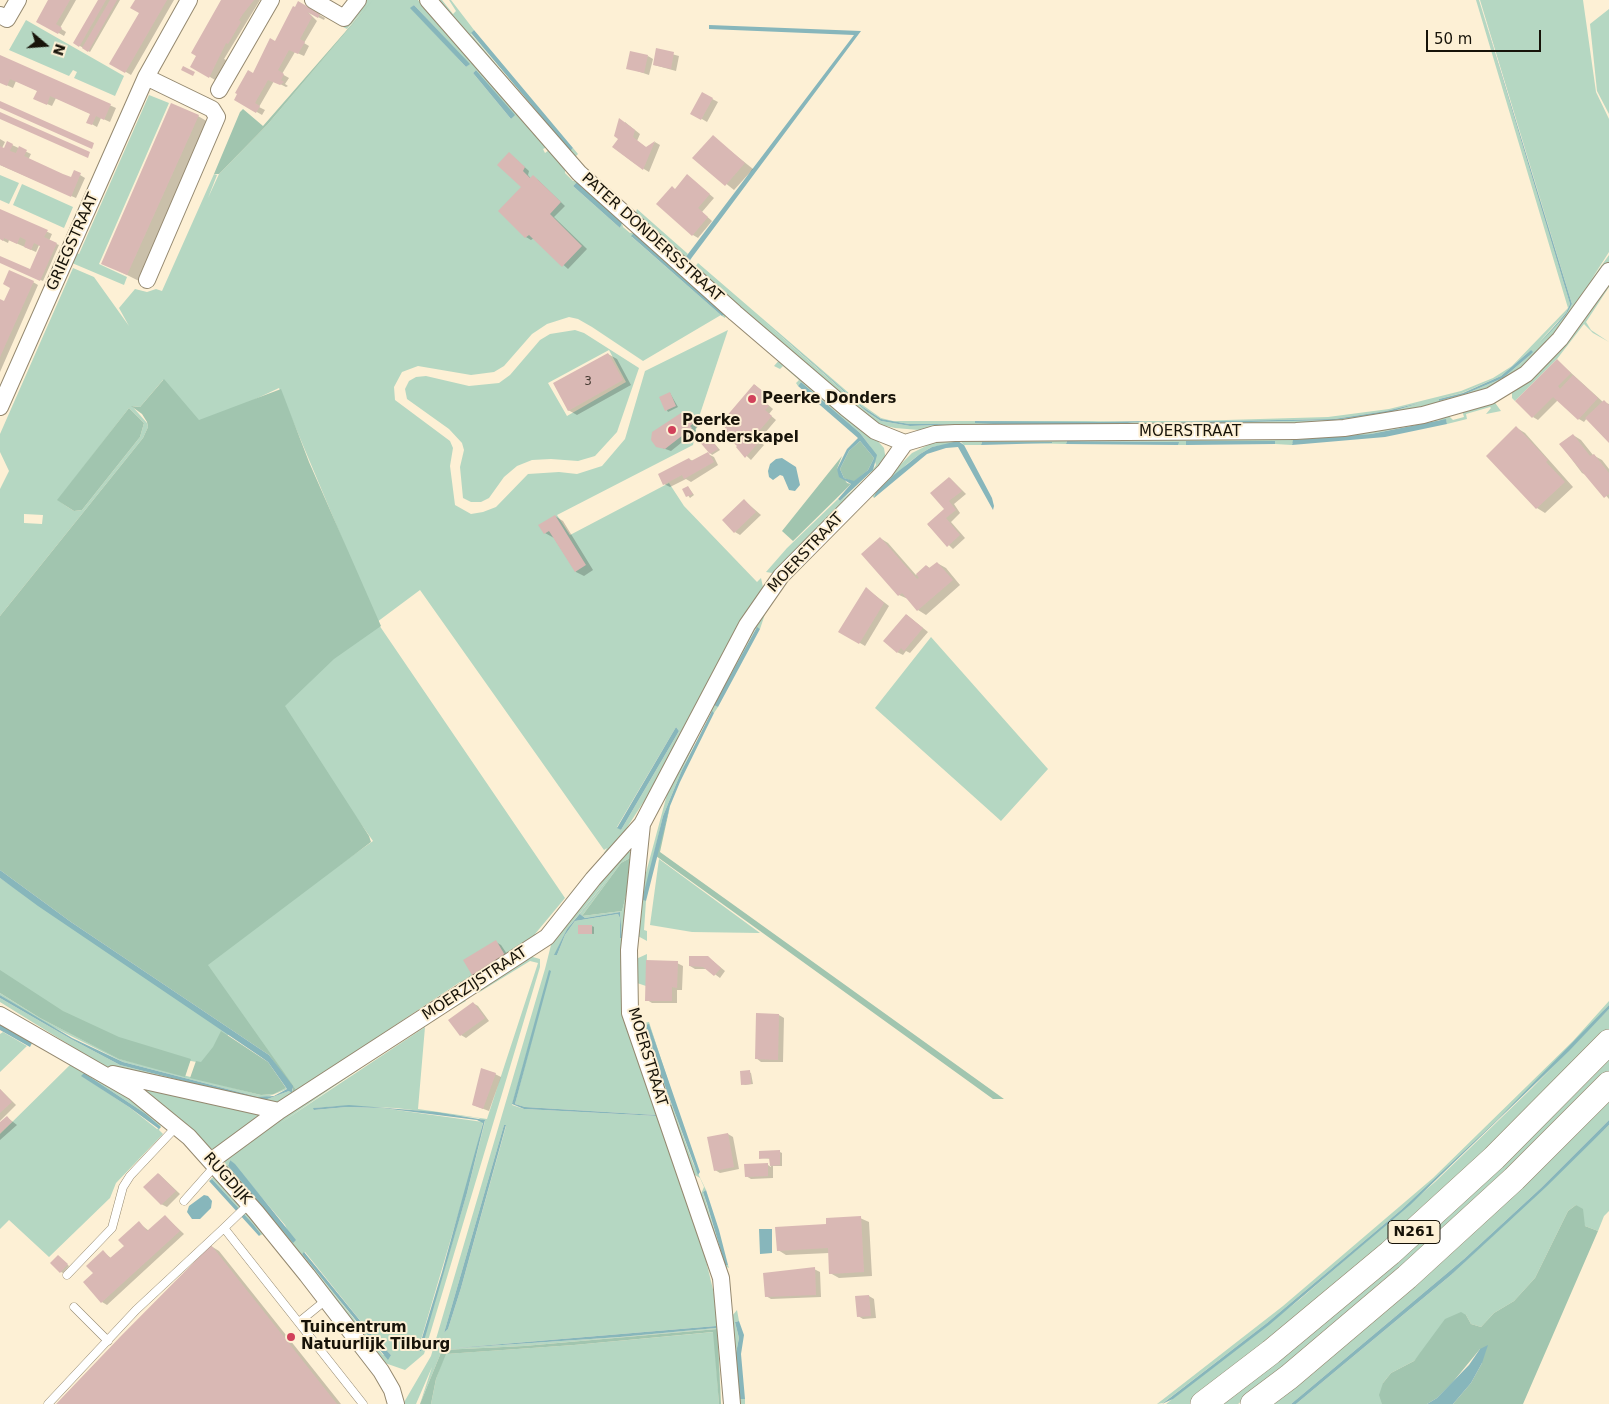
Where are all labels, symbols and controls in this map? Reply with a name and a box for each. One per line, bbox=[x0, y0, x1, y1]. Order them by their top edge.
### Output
north arrow bbox=[20, 20, 70, 70]
scale bar bbox=[1429, 20, 1544, 52]
text: 50 m bbox=[1434, 30, 1472, 48]
text: N bbox=[50, 42, 69, 58]
street label: PATER DONDERSSTRAAT bbox=[578, 170, 726, 306]
street label: GRIEGSTRAAT bbox=[43, 190, 103, 294]
house number: 3 bbox=[584, 375, 592, 389]
place label: Peerke Donders bbox=[762, 390, 896, 408]
marker: Peerke Donders bbox=[746, 393, 758, 405]
place label: Peerke Donderskapel bbox=[682, 412, 799, 447]
street label: MOERSTRAAT bbox=[1139, 423, 1241, 441]
marker: Peerke Donderskapel bbox=[666, 424, 678, 436]
street label: MOERSTRAAT bbox=[765, 510, 847, 596]
street label: MOERZIJSTRAAT bbox=[419, 943, 531, 1025]
street label: MOERSTRAAT bbox=[623, 1006, 671, 1108]
street label: RUGDIJK bbox=[199, 1149, 255, 1209]
road number: N261 bbox=[1388, 1220, 1440, 1244]
place label: Tuincentrum Natuurlijk Tilburg bbox=[301, 1319, 450, 1354]
marker: Tuincentrum Natuurlijk Tilburg bbox=[285, 1331, 297, 1343]

